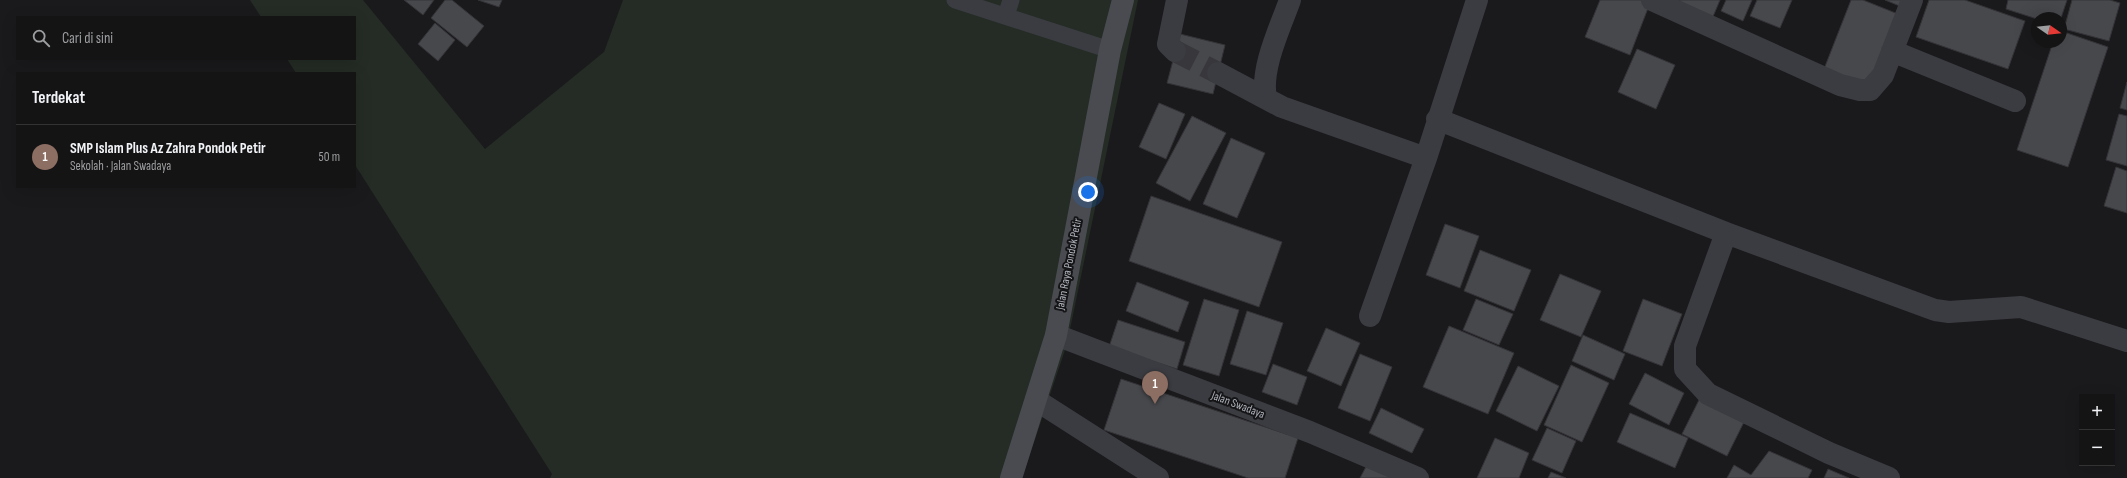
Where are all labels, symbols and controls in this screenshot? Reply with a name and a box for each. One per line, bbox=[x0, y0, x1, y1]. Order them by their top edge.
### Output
north arrow bbox=[2031, 12, 2067, 48]
search box bbox=[16, 16, 356, 60]
icon: search bbox=[30, 27, 52, 49]
text: Cari di sini bbox=[62, 29, 113, 48]
text: Terdekat bbox=[32, 88, 85, 108]
text: SMP Islam Plus Az Zahra Pondok Petir bbox=[70, 139, 266, 158]
text: 1 bbox=[42, 149, 48, 165]
text: 50 m bbox=[319, 149, 340, 165]
text: Sekolah · Jalan Swadaya bbox=[70, 158, 171, 174]
your location bbox=[1078, 182, 1098, 202]
street label: Jalan Raya Pondok Petir bbox=[1053, 217, 1085, 312]
pin: 1 bbox=[1142, 371, 1168, 404]
street label: Jalan Swadaya bbox=[1208, 388, 1267, 422]
map controls bbox=[2079, 394, 2115, 466]
button: + bbox=[2079, 394, 2115, 430]
button: − bbox=[2079, 430, 2115, 466]

